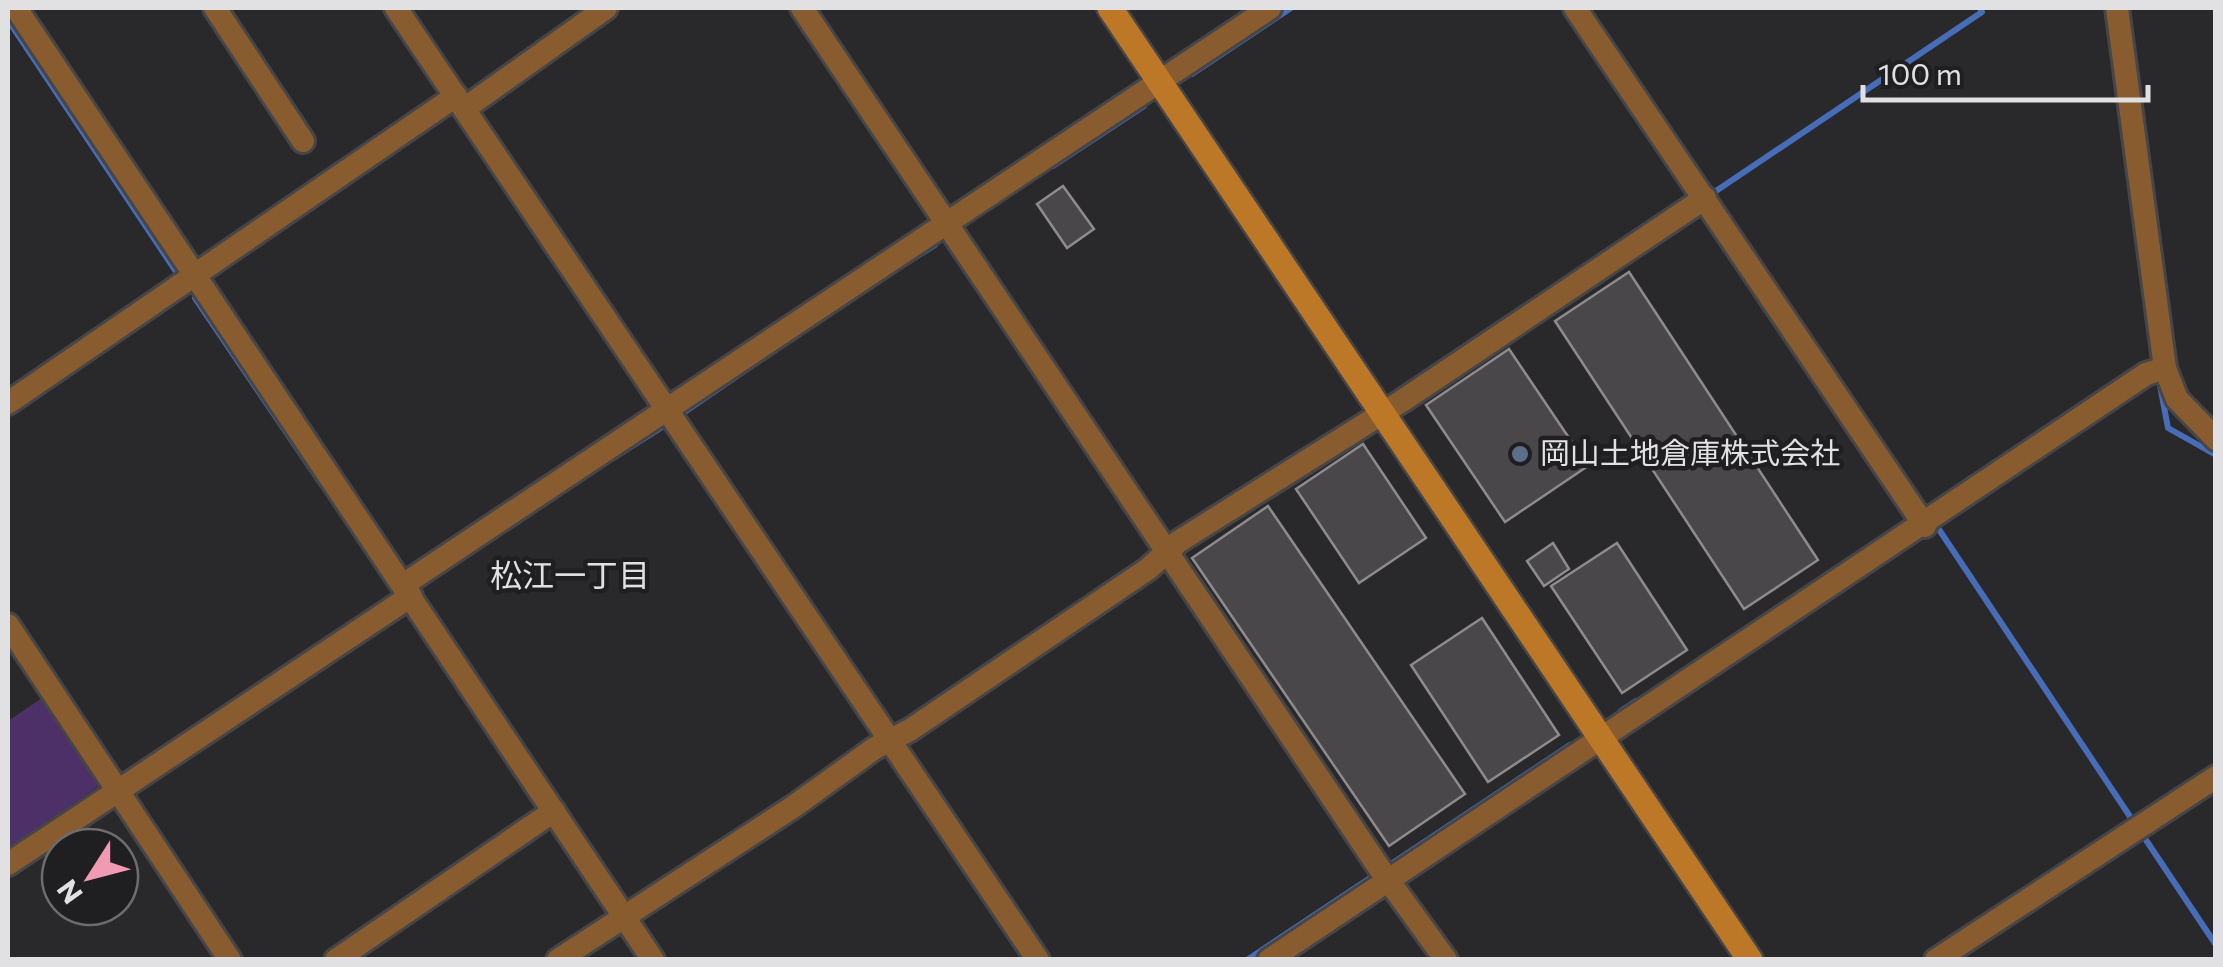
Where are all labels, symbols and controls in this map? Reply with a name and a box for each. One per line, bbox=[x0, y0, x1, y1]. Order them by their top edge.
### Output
scale bar bbox=[1863, 40, 2148, 102]
text: 100 m bbox=[1878, 54, 1962, 91]
place label: 岡山土地倉庫株式会社 bbox=[1540, 433, 1840, 470]
marker: 岡山土地倉庫株式会社 bbox=[1509, 443, 1531, 465]
district label: 松江一丁目 bbox=[490, 554, 650, 594]
north arrow bbox=[40, 827, 140, 927]
text: N bbox=[49, 874, 89, 911]

